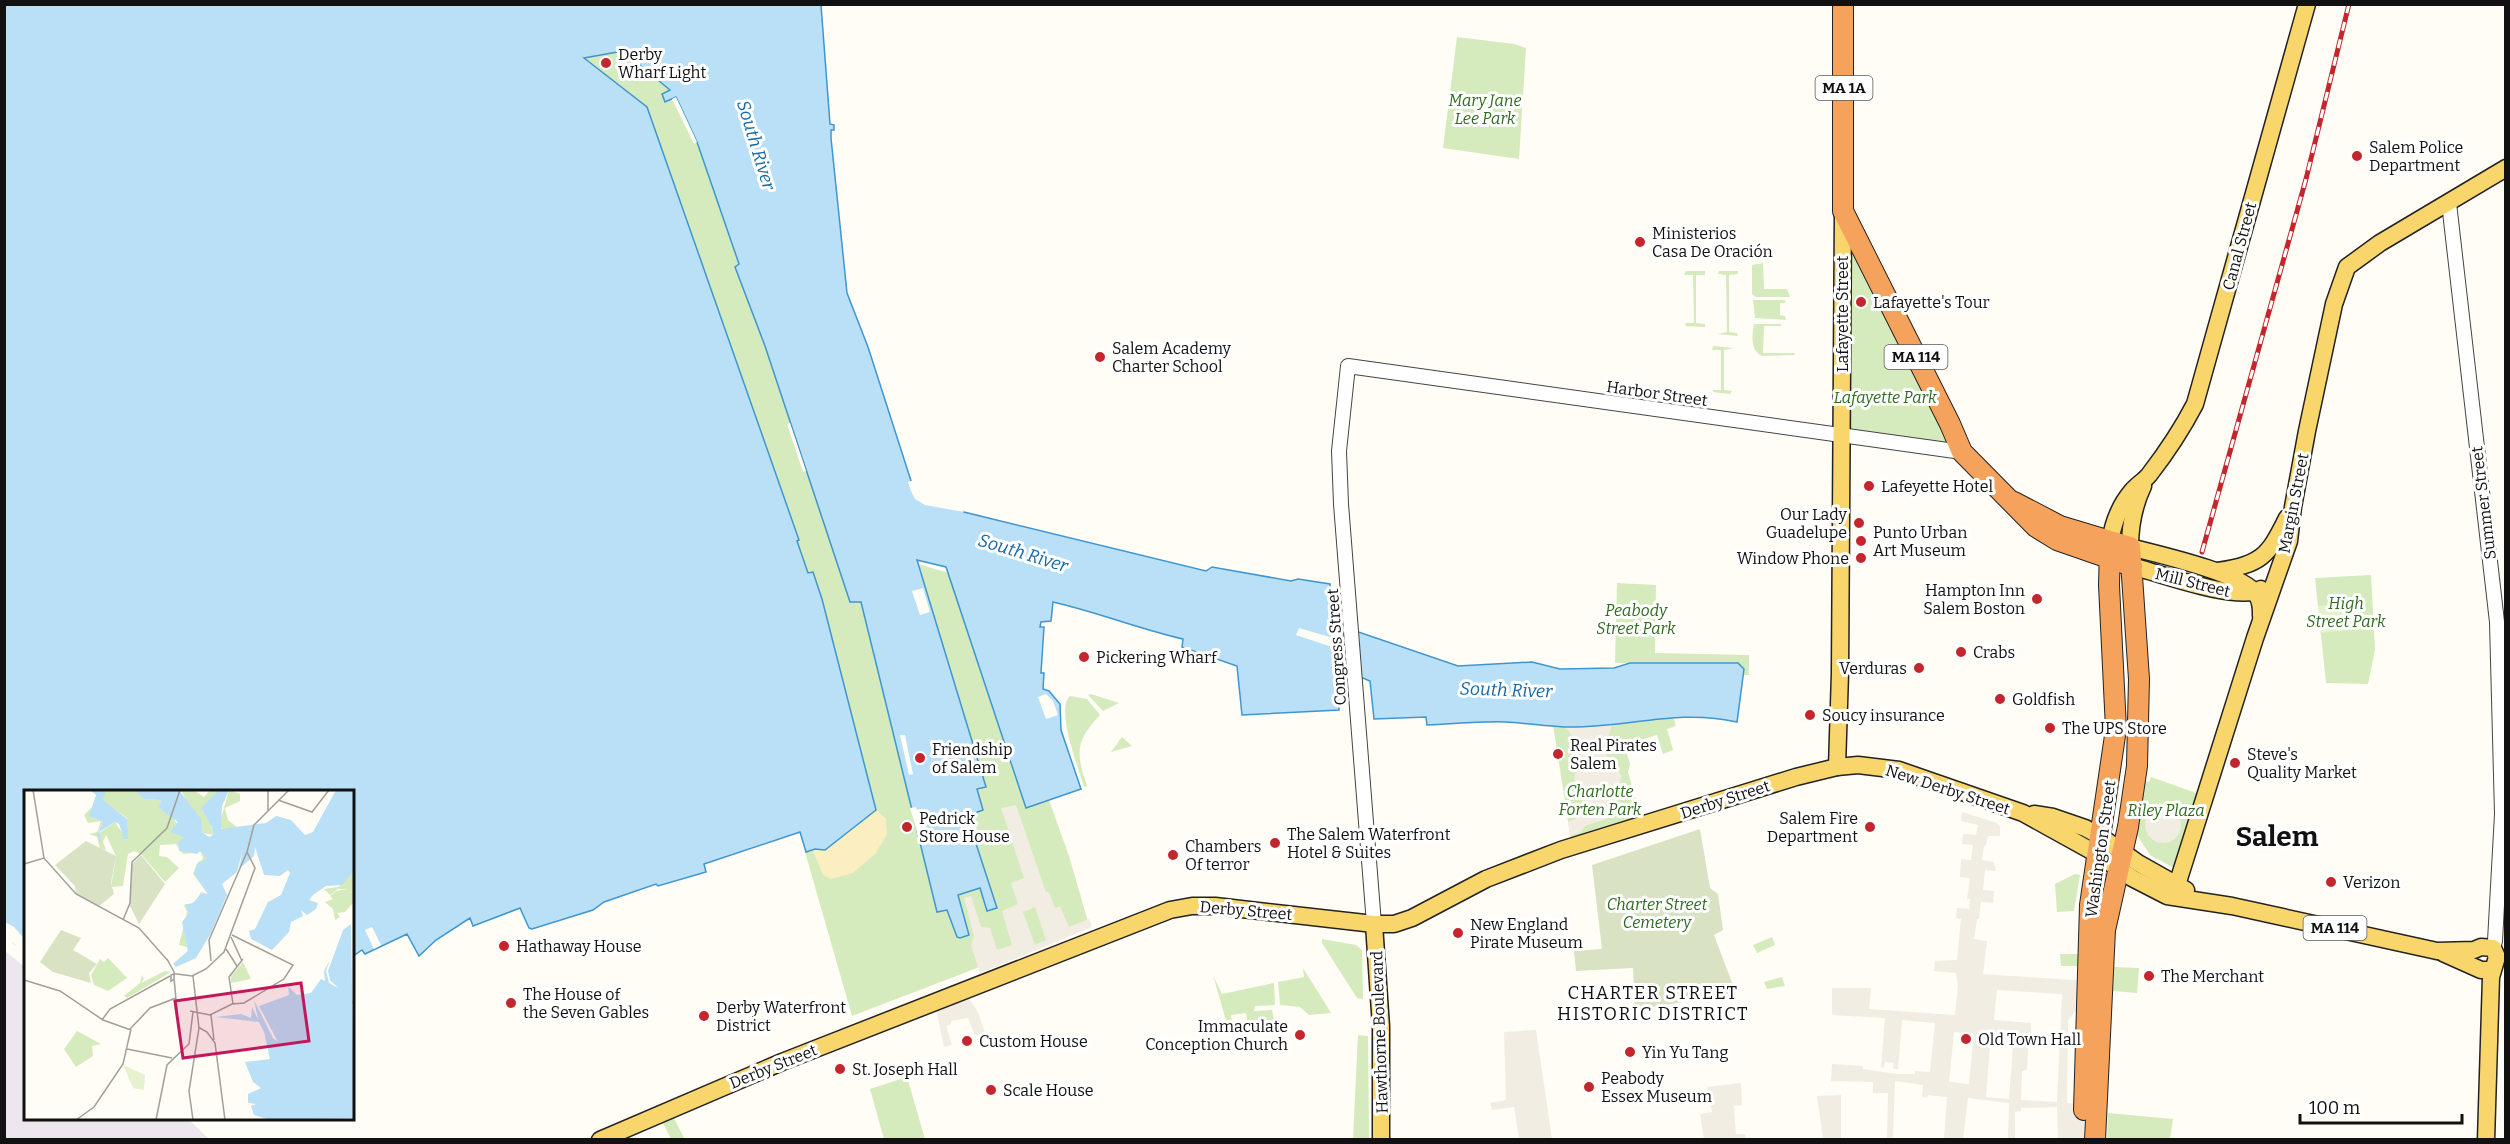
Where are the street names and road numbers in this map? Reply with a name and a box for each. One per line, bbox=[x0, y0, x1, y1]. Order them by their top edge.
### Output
road number: MA 1A bbox=[1816, 76, 1872, 100]
street label: Canal Street bbox=[2219, 200, 2260, 292]
street label: Lafayette Street bbox=[1833, 256, 1852, 372]
road number: MA 114 bbox=[1884, 345, 1948, 369]
street label: Harbor Street bbox=[1605, 377, 1709, 410]
street label: Summer Street bbox=[2467, 445, 2500, 561]
street label: Margin Street bbox=[2274, 451, 2313, 555]
street label: Mill Street bbox=[2153, 564, 2233, 601]
street label: Congress Street bbox=[1323, 588, 1350, 706]
street label: New Derby Street bbox=[1883, 760, 2013, 819]
street label: Derby Street bbox=[1678, 776, 1772, 823]
street label: Washington Street bbox=[2081, 779, 2120, 919]
street label: Derby Street bbox=[1199, 897, 1293, 924]
road number: MA 114 bbox=[2304, 916, 2366, 940]
street label: Hawthorne Boulevard bbox=[1367, 950, 1392, 1114]
street label: Derby Street bbox=[727, 1040, 820, 1093]

